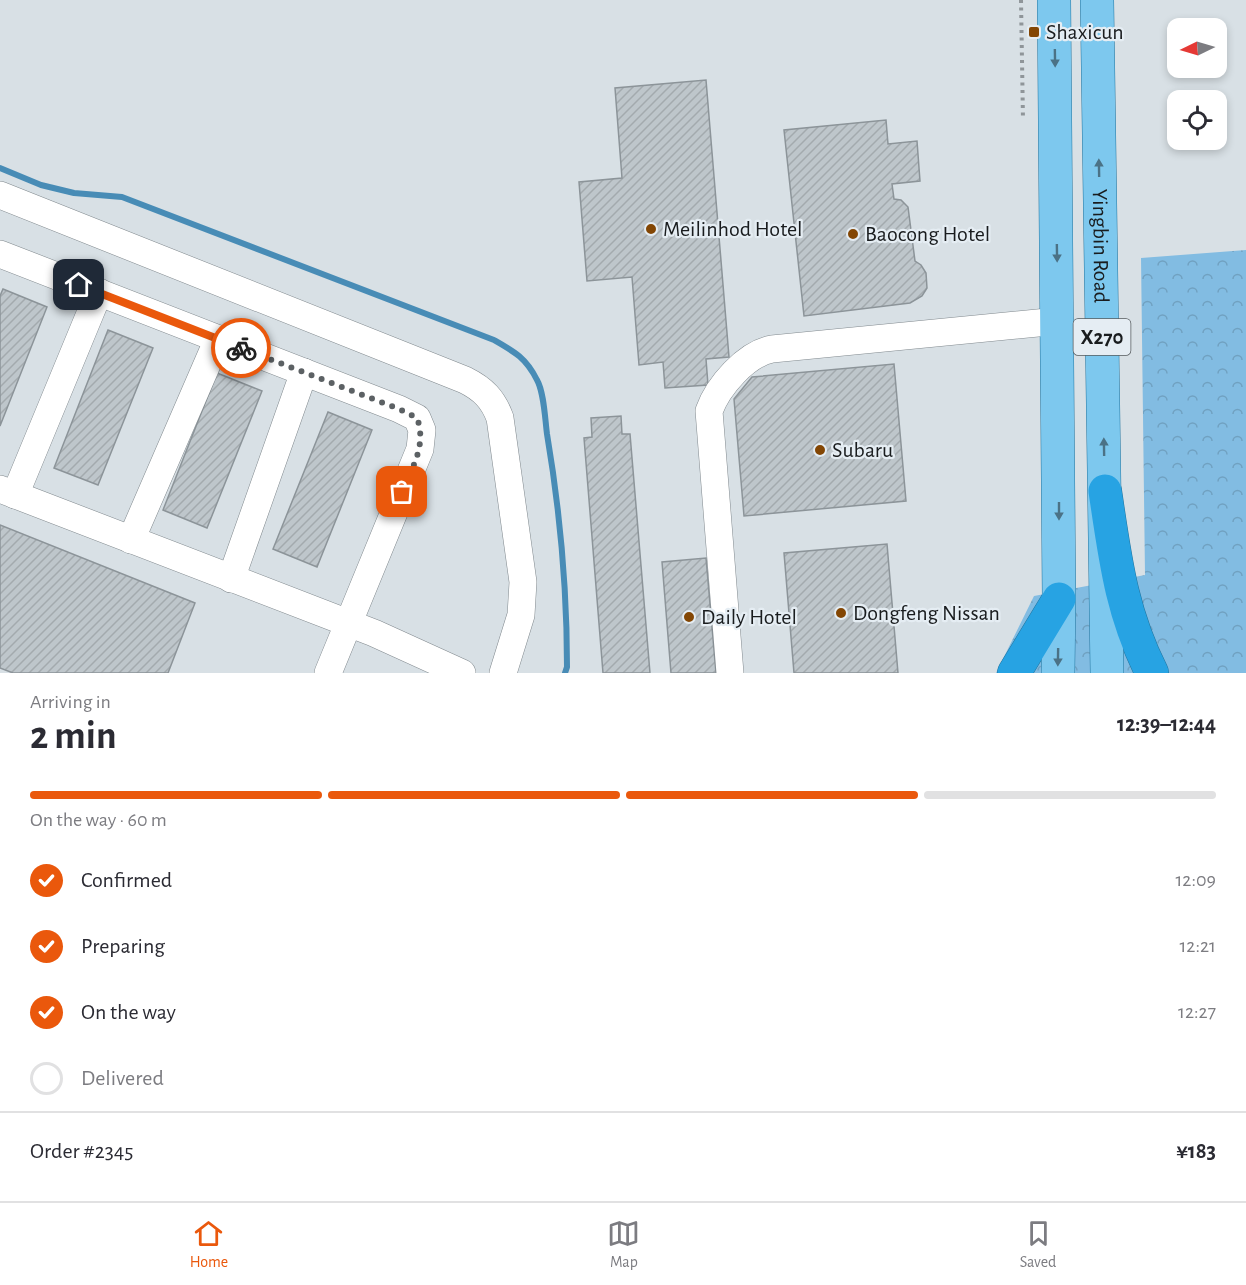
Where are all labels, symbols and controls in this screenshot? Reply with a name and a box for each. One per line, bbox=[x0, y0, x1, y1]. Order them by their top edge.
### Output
north arrow bbox=[1167, 18, 1227, 78]
map controls bbox=[1167, 18, 1227, 150]
place label: Shaxicun bbox=[1046, 21, 1123, 43]
marker: Shaxicun bbox=[1027, 25, 1041, 39]
one-way arrow bbox=[1050, 49, 1060, 68]
button: locate bbox=[1167, 90, 1227, 150]
one-way arrow bbox=[1094, 158, 1104, 177]
street label: Yingbin Road bbox=[1089, 189, 1113, 303]
place label: Meilinhod Hotel bbox=[663, 218, 802, 240]
marker: Meilinhod Hotel bbox=[644, 222, 658, 236]
place label: Baocong Hotel bbox=[865, 223, 990, 245]
marker: Baocong Hotel bbox=[846, 227, 860, 241]
one-way arrow bbox=[1052, 244, 1062, 263]
pin bbox=[53, 259, 104, 310]
icon: home bbox=[62, 268, 95, 301]
courier bbox=[211, 318, 271, 378]
road number: X270 bbox=[1074, 319, 1130, 355]
icon: bike bbox=[225, 332, 258, 365]
one-way arrow bbox=[1099, 437, 1109, 456]
place label: Subaru bbox=[832, 439, 893, 461]
marker: Subaru bbox=[813, 443, 827, 457]
pin bbox=[376, 466, 427, 517]
icon: bag bbox=[385, 475, 418, 508]
one-way arrow bbox=[1054, 502, 1064, 521]
place label: Dongfeng Nissan bbox=[853, 602, 1000, 624]
place label: Daily Hotel bbox=[701, 606, 797, 628]
marker: Dongfeng Nissan bbox=[834, 606, 848, 620]
marker: Daily Hotel bbox=[682, 610, 696, 624]
one-way arrow bbox=[1053, 648, 1063, 667]
text: Arriving in bbox=[30, 692, 111, 712]
text: 12:39–12:44 bbox=[1117, 713, 1216, 735]
text: 2 min bbox=[30, 717, 117, 756]
text: On the way · 60 m bbox=[30, 810, 167, 830]
icon: check bbox=[30, 864, 63, 897]
text: Confirmed bbox=[81, 869, 172, 891]
text: 12:09 bbox=[1175, 870, 1216, 890]
icon: check bbox=[30, 930, 63, 963]
text: Preparing bbox=[81, 935, 165, 957]
text: 12:21 bbox=[1179, 936, 1216, 956]
icon: check bbox=[30, 996, 63, 1029]
text: On the way bbox=[81, 1001, 176, 1023]
text: 12:27 bbox=[1178, 1002, 1216, 1022]
text: Delivered bbox=[81, 1067, 164, 1089]
text: Order #2345 bbox=[30, 1140, 134, 1162]
text: ¥183 bbox=[1176, 1140, 1216, 1162]
tab: Home bbox=[190, 1217, 228, 1272]
tab: Map bbox=[607, 1217, 640, 1272]
tab: Saved bbox=[1020, 1217, 1056, 1272]

